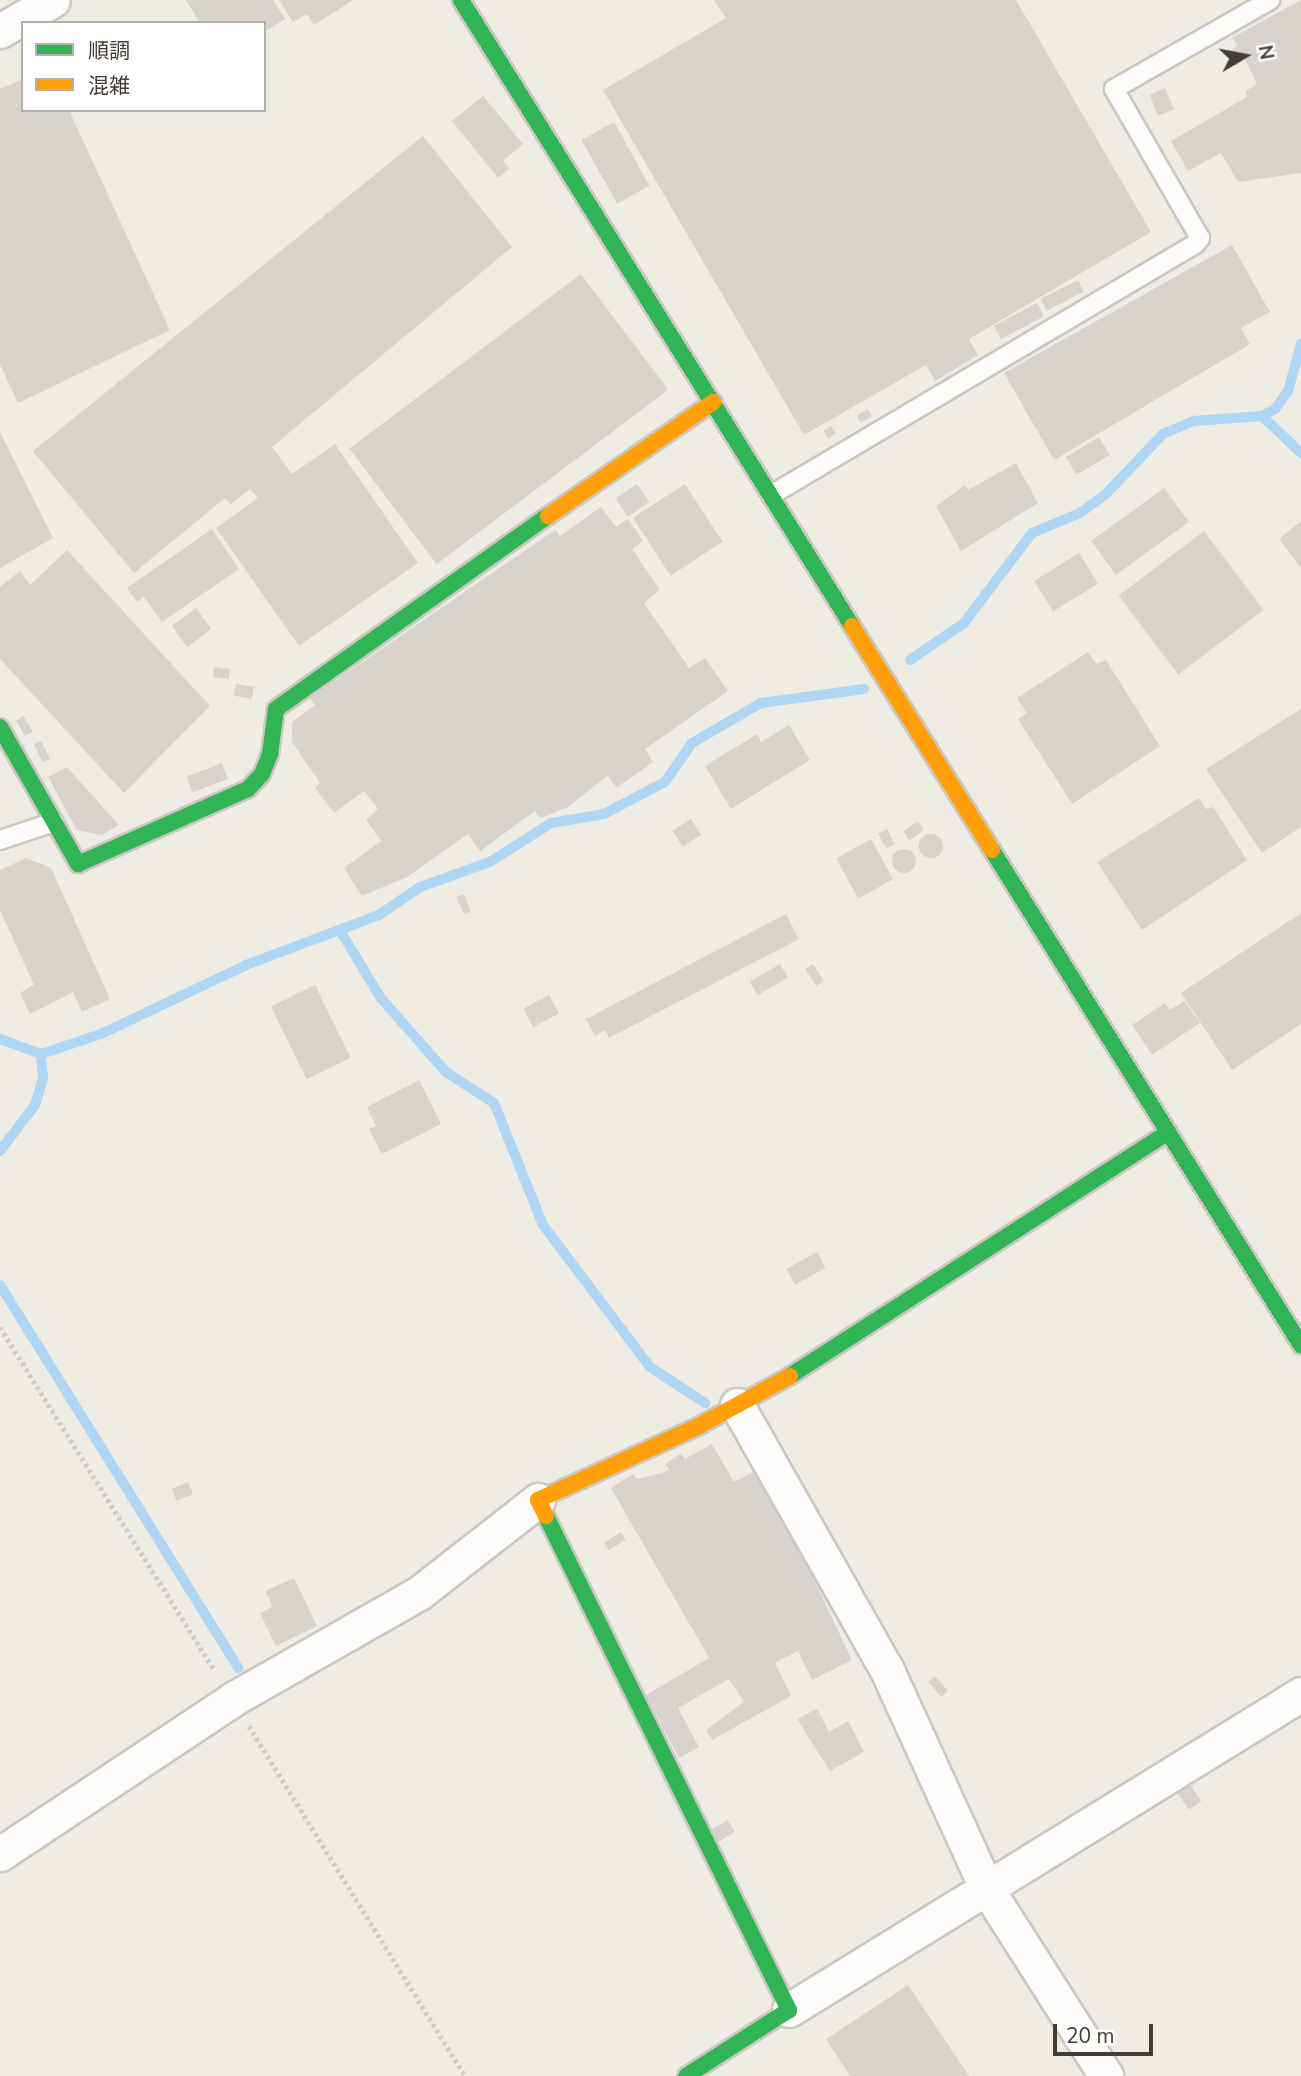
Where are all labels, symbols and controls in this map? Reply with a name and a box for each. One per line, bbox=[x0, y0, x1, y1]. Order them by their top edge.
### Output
legend bbox=[21, 21, 266, 112]
north arrow bbox=[1210, 21, 1280, 91]
text: 順調 bbox=[88, 37, 130, 65]
text: N bbox=[1252, 43, 1280, 62]
text: 混雑 bbox=[88, 72, 130, 100]
scale bar bbox=[1056, 2010, 1156, 2054]
text: 20 m bbox=[1066, 2022, 1115, 2050]

